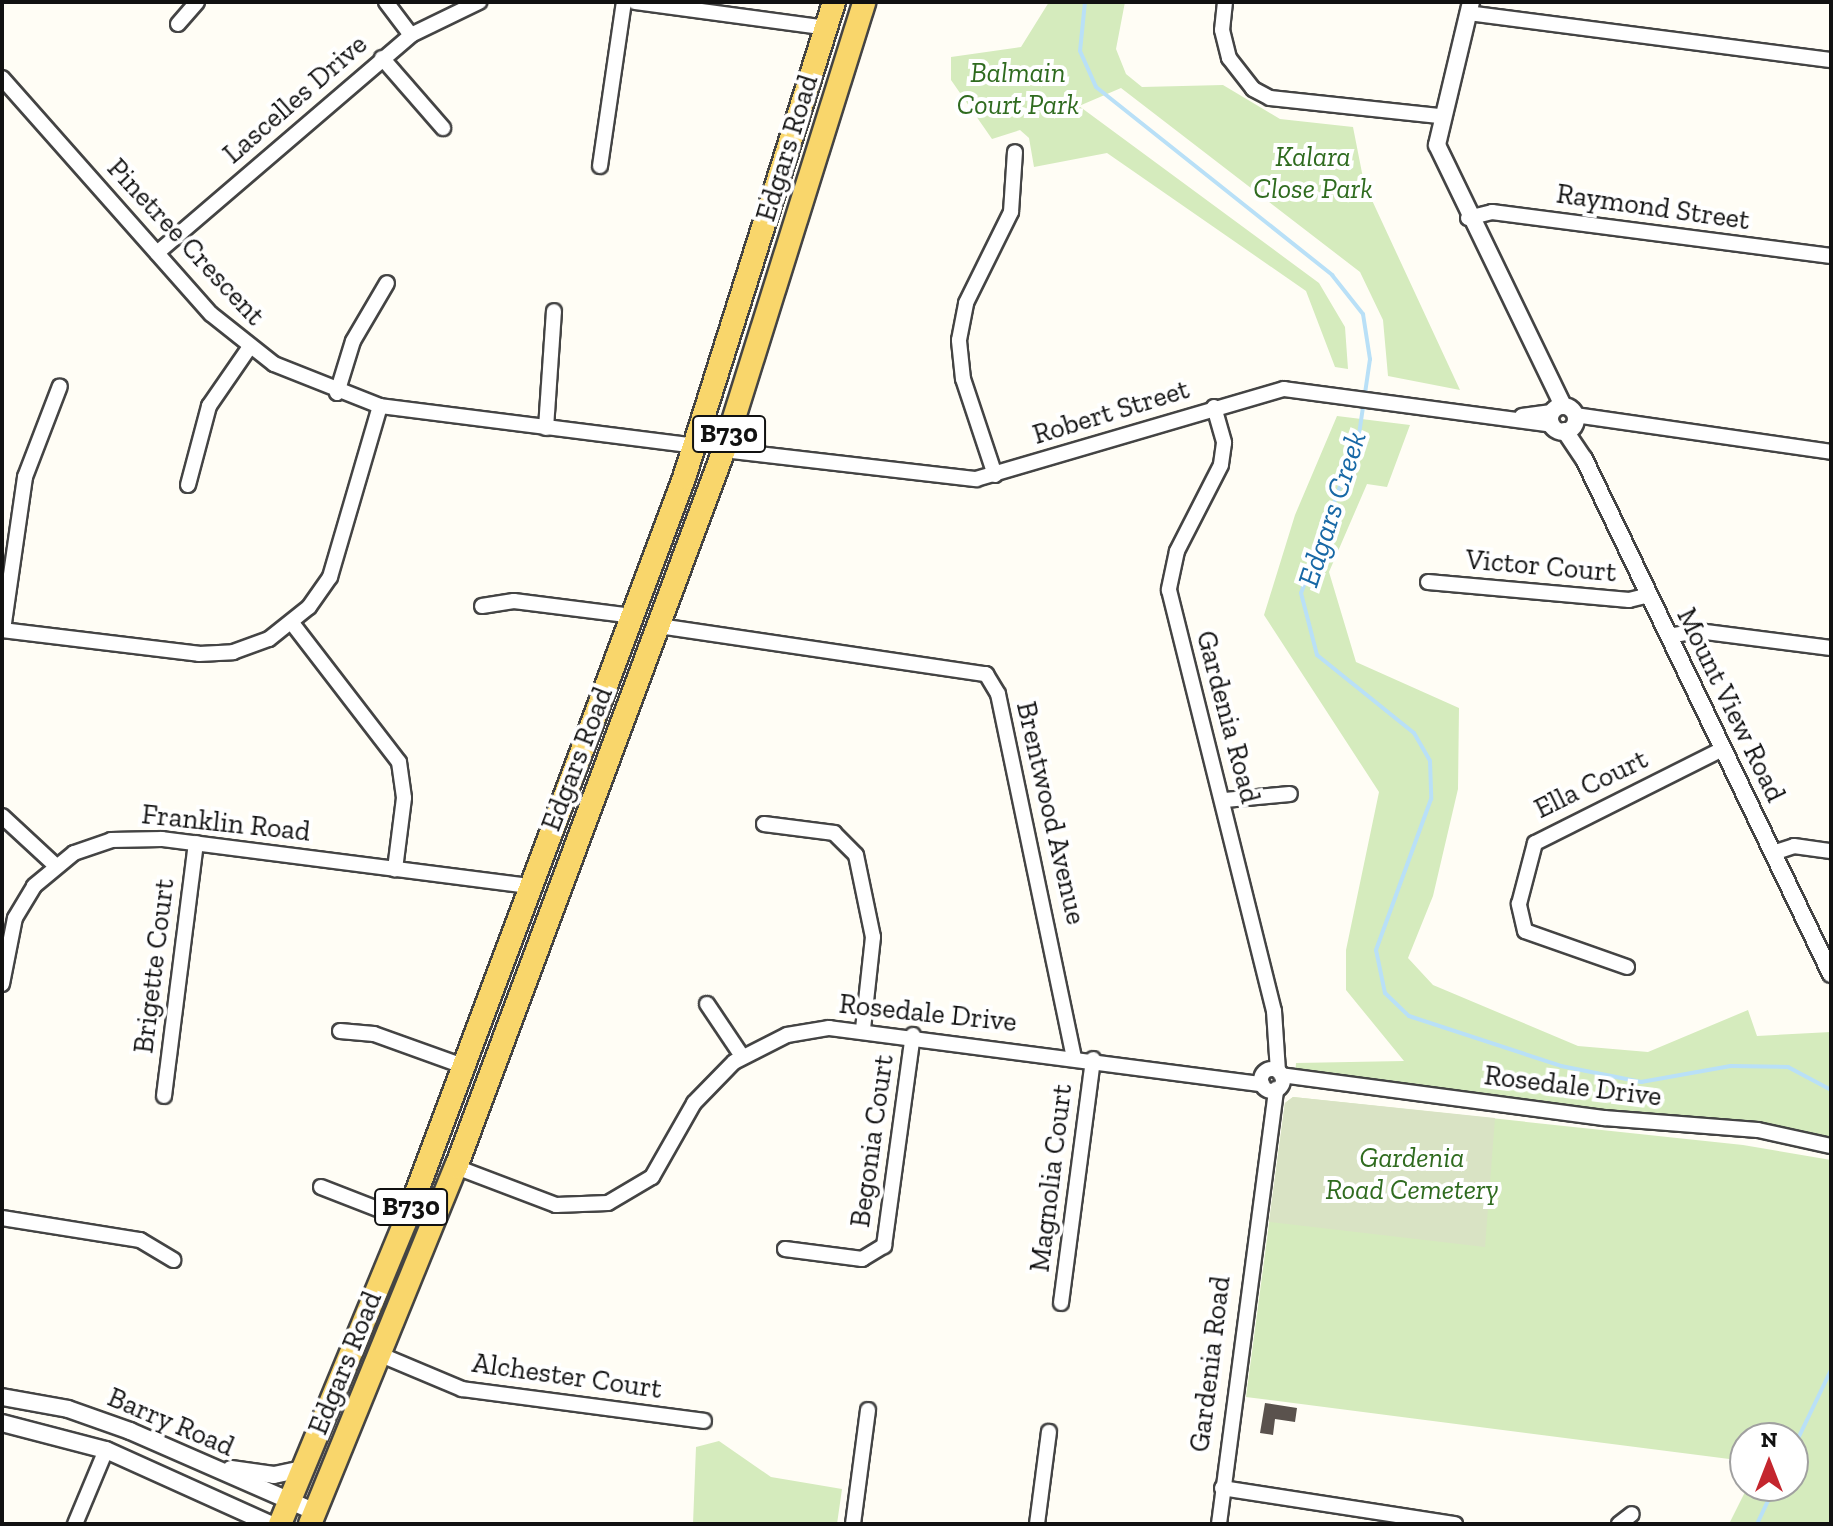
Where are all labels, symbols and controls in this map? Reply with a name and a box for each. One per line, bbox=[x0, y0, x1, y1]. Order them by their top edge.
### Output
street label: Lascelles Drive bbox=[216, 27, 374, 171]
park label: Balmain Court Park bbox=[957, 56, 1079, 122]
street label: Edgars Road bbox=[749, 71, 825, 225]
park label: Kalara Close Park bbox=[1253, 140, 1373, 206]
street label: Pinetree Crescent bbox=[100, 152, 272, 332]
street label: Raymond Street bbox=[1554, 177, 1752, 237]
street label: Robert Street bbox=[1029, 372, 1193, 452]
road number: B730 bbox=[691, 412, 767, 456]
water label: Edgars Creek bbox=[1290, 427, 1374, 591]
street label: Victor Court bbox=[1464, 543, 1618, 589]
street label: Mount View Road bbox=[1669, 602, 1793, 808]
street label: Gardenia Road bbox=[1189, 627, 1267, 807]
street label: Edgars Road bbox=[534, 682, 620, 836]
street label: Brentwood Avenue bbox=[1009, 698, 1093, 928]
street label: Ella Court bbox=[1529, 742, 1653, 826]
street label: Franklin Road bbox=[140, 797, 312, 849]
street label: Brigette Court bbox=[127, 877, 181, 1055]
street label: Rosedale Drive bbox=[837, 987, 1019, 1039]
street label: Begonia Court bbox=[843, 1053, 901, 1229]
street label: Rosedale Drive bbox=[1482, 1058, 1664, 1114]
street label: Magnolia Court bbox=[1023, 1082, 1079, 1274]
park label: Gardenia Road Cemetery bbox=[1325, 1141, 1499, 1207]
road number: B730 bbox=[373, 1185, 449, 1229]
street label: Gardenia Road bbox=[1183, 1274, 1237, 1454]
street label: Edgars Road bbox=[301, 1287, 389, 1439]
street label: Alchester Court bbox=[470, 1346, 664, 1406]
street label: Barry Road bbox=[102, 1380, 240, 1464]
north arrow bbox=[1729, 1422, 1809, 1502]
text: N bbox=[1761, 1426, 1777, 1453]

